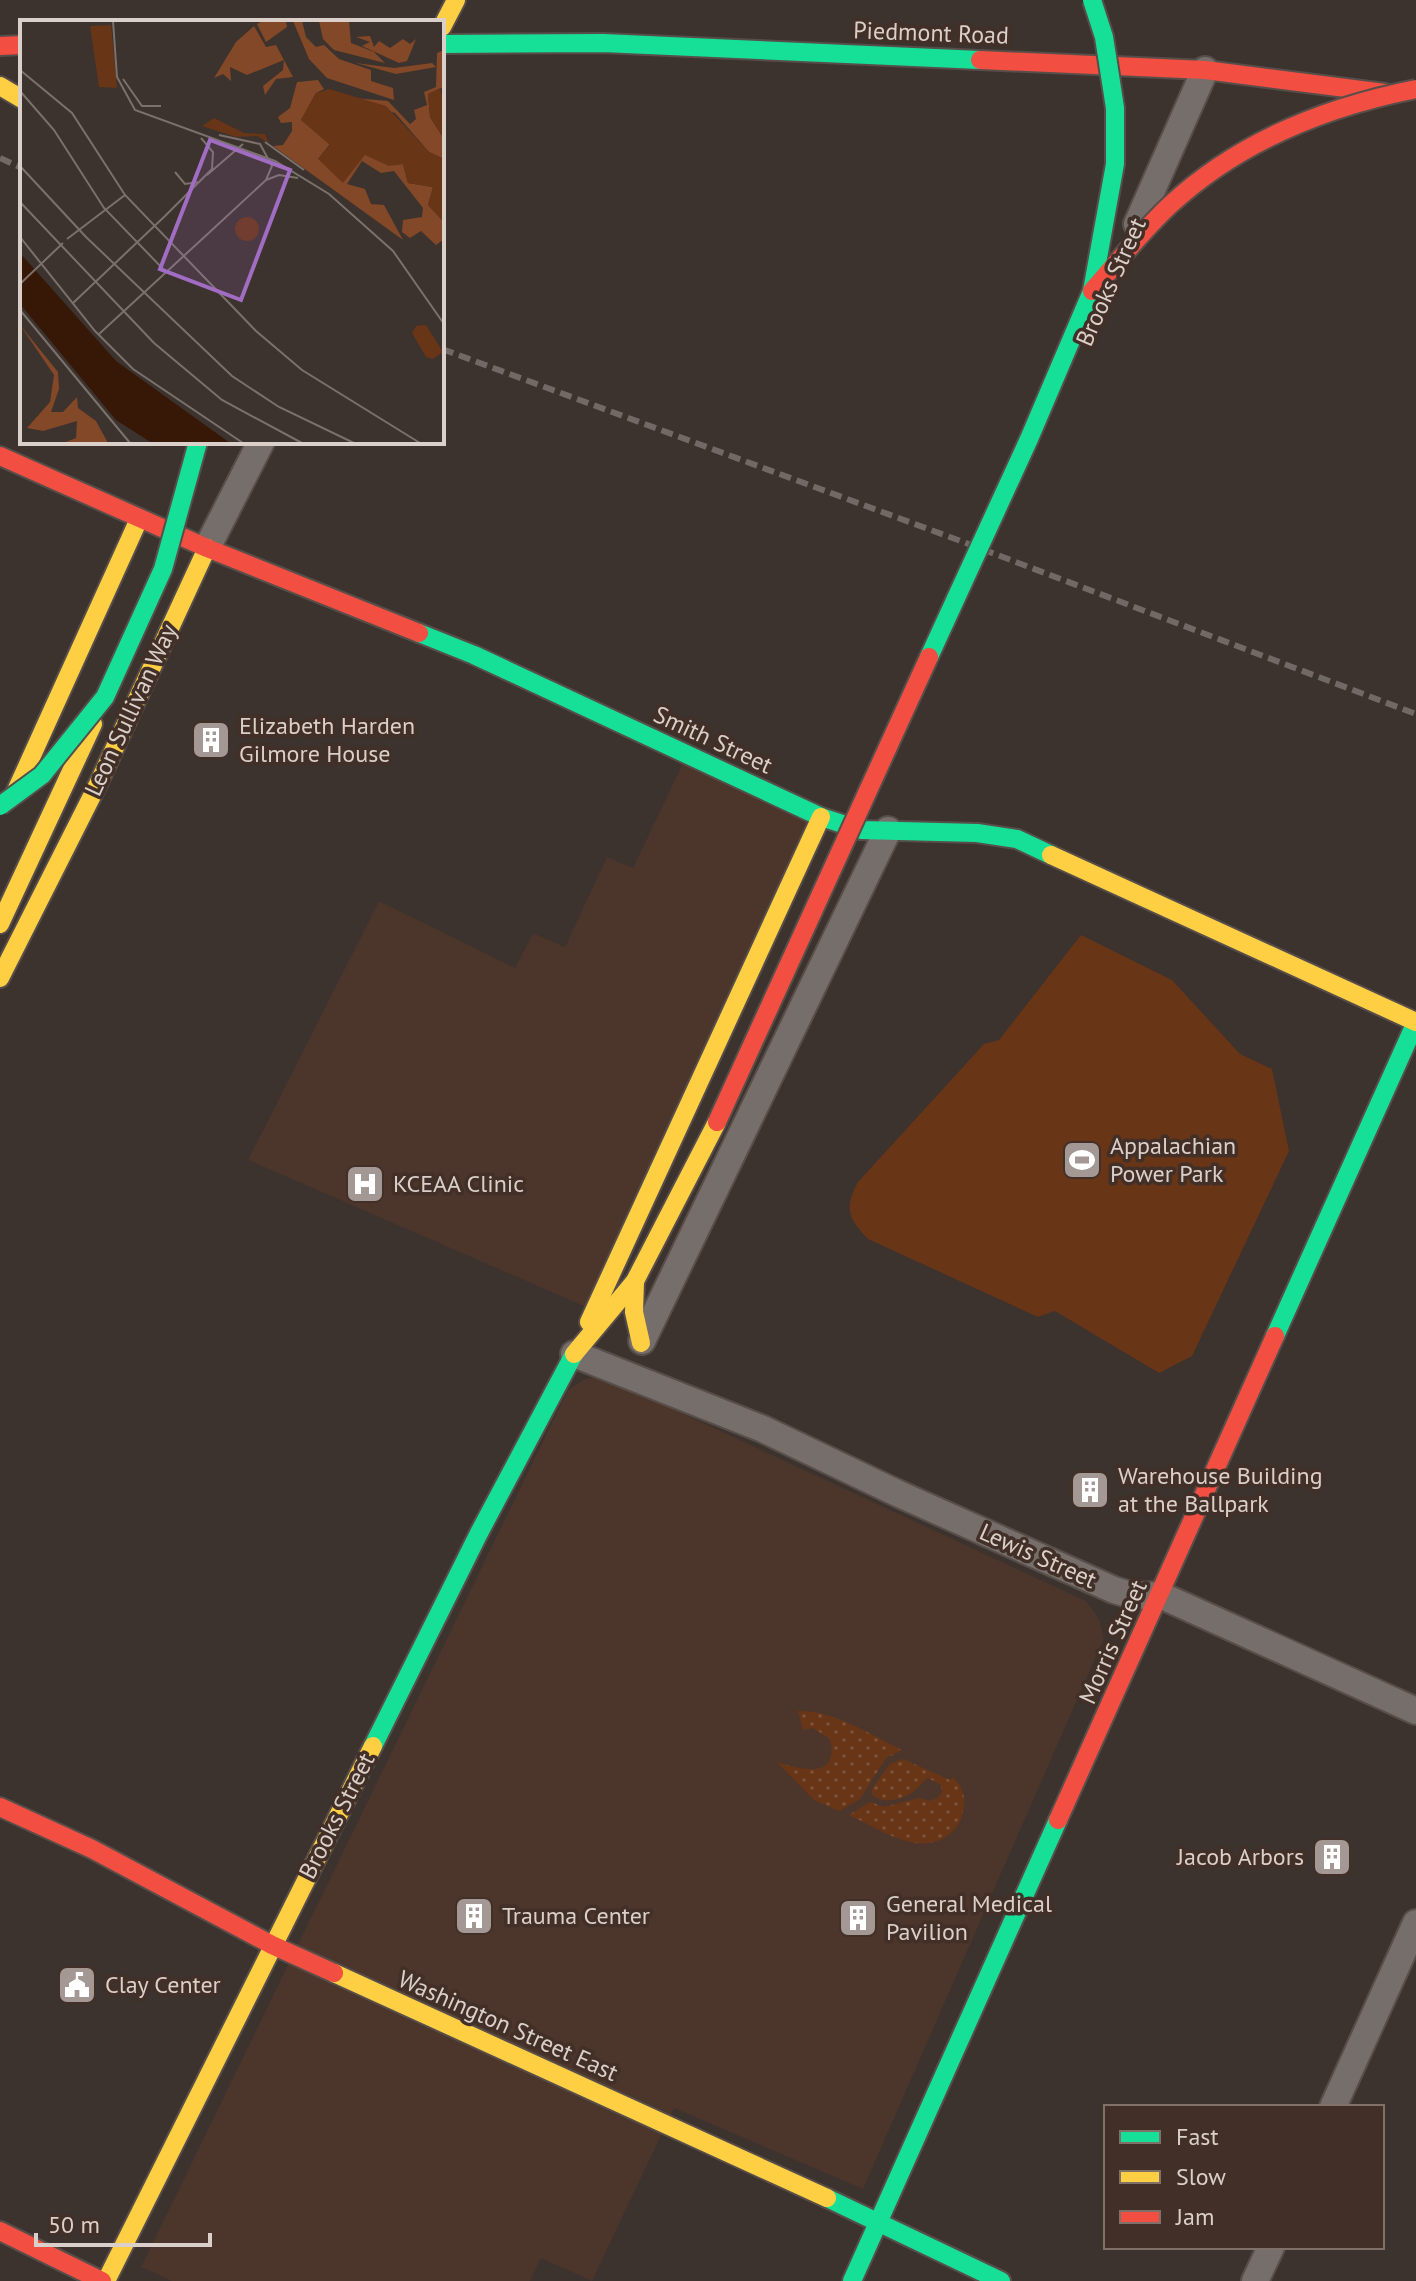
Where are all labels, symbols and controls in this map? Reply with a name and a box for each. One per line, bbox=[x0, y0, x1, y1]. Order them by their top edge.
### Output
street label: Piedmont Road bbox=[853, 14, 1009, 51]
inset map bbox=[20, 20, 444, 444]
street label: Brooks Street bbox=[1068, 213, 1153, 351]
street label: Leon Sullivan Way bbox=[77, 619, 184, 801]
street label: Smith Street bbox=[649, 699, 778, 781]
place label: Elizabeth Harden Gilmore House bbox=[239, 710, 415, 769]
building icon: Elizabeth Harden Gilmore House bbox=[190, 719, 232, 761]
place label: Appalachian Power Park bbox=[1110, 1130, 1236, 1189]
sports icon: Appalachian Power Park bbox=[1061, 1139, 1103, 1181]
hospital icon: KCEAA Clinic bbox=[344, 1163, 386, 1205]
place label: KCEAA Clinic bbox=[393, 1168, 524, 1199]
place label: Warehouse Building at the Ballpark bbox=[1118, 1460, 1323, 1519]
building icon: Warehouse Building at the Ballpark bbox=[1069, 1469, 1111, 1511]
street label: Lewis Street bbox=[975, 1516, 1102, 1595]
street label: Morris Street bbox=[1071, 1575, 1154, 1709]
street label: Brooks Street bbox=[292, 1748, 382, 1884]
building icon: Jacob Arbors bbox=[1311, 1836, 1353, 1878]
place label: Jacob Arbors bbox=[1176, 1841, 1304, 1872]
place label: General Medical Pavilion bbox=[886, 1888, 1052, 1947]
building icon: Trauma Center bbox=[453, 1895, 495, 1937]
building icon: General Medical Pavilion bbox=[837, 1897, 879, 1939]
place label: Trauma Center bbox=[502, 1900, 650, 1931]
street label: Washington Street East bbox=[393, 1963, 623, 2088]
public building icon: Clay Center bbox=[56, 1964, 98, 2006]
place label: Clay Center bbox=[105, 1969, 221, 2000]
legend bbox=[1104, 2105, 1384, 2249]
text: Fast bbox=[1176, 2121, 1219, 2152]
text: Slow bbox=[1176, 2161, 1226, 2192]
scale bar bbox=[36, 2197, 210, 2247]
text: Jam bbox=[1175, 2201, 1214, 2232]
text: 50 m bbox=[48, 2209, 100, 2240]

